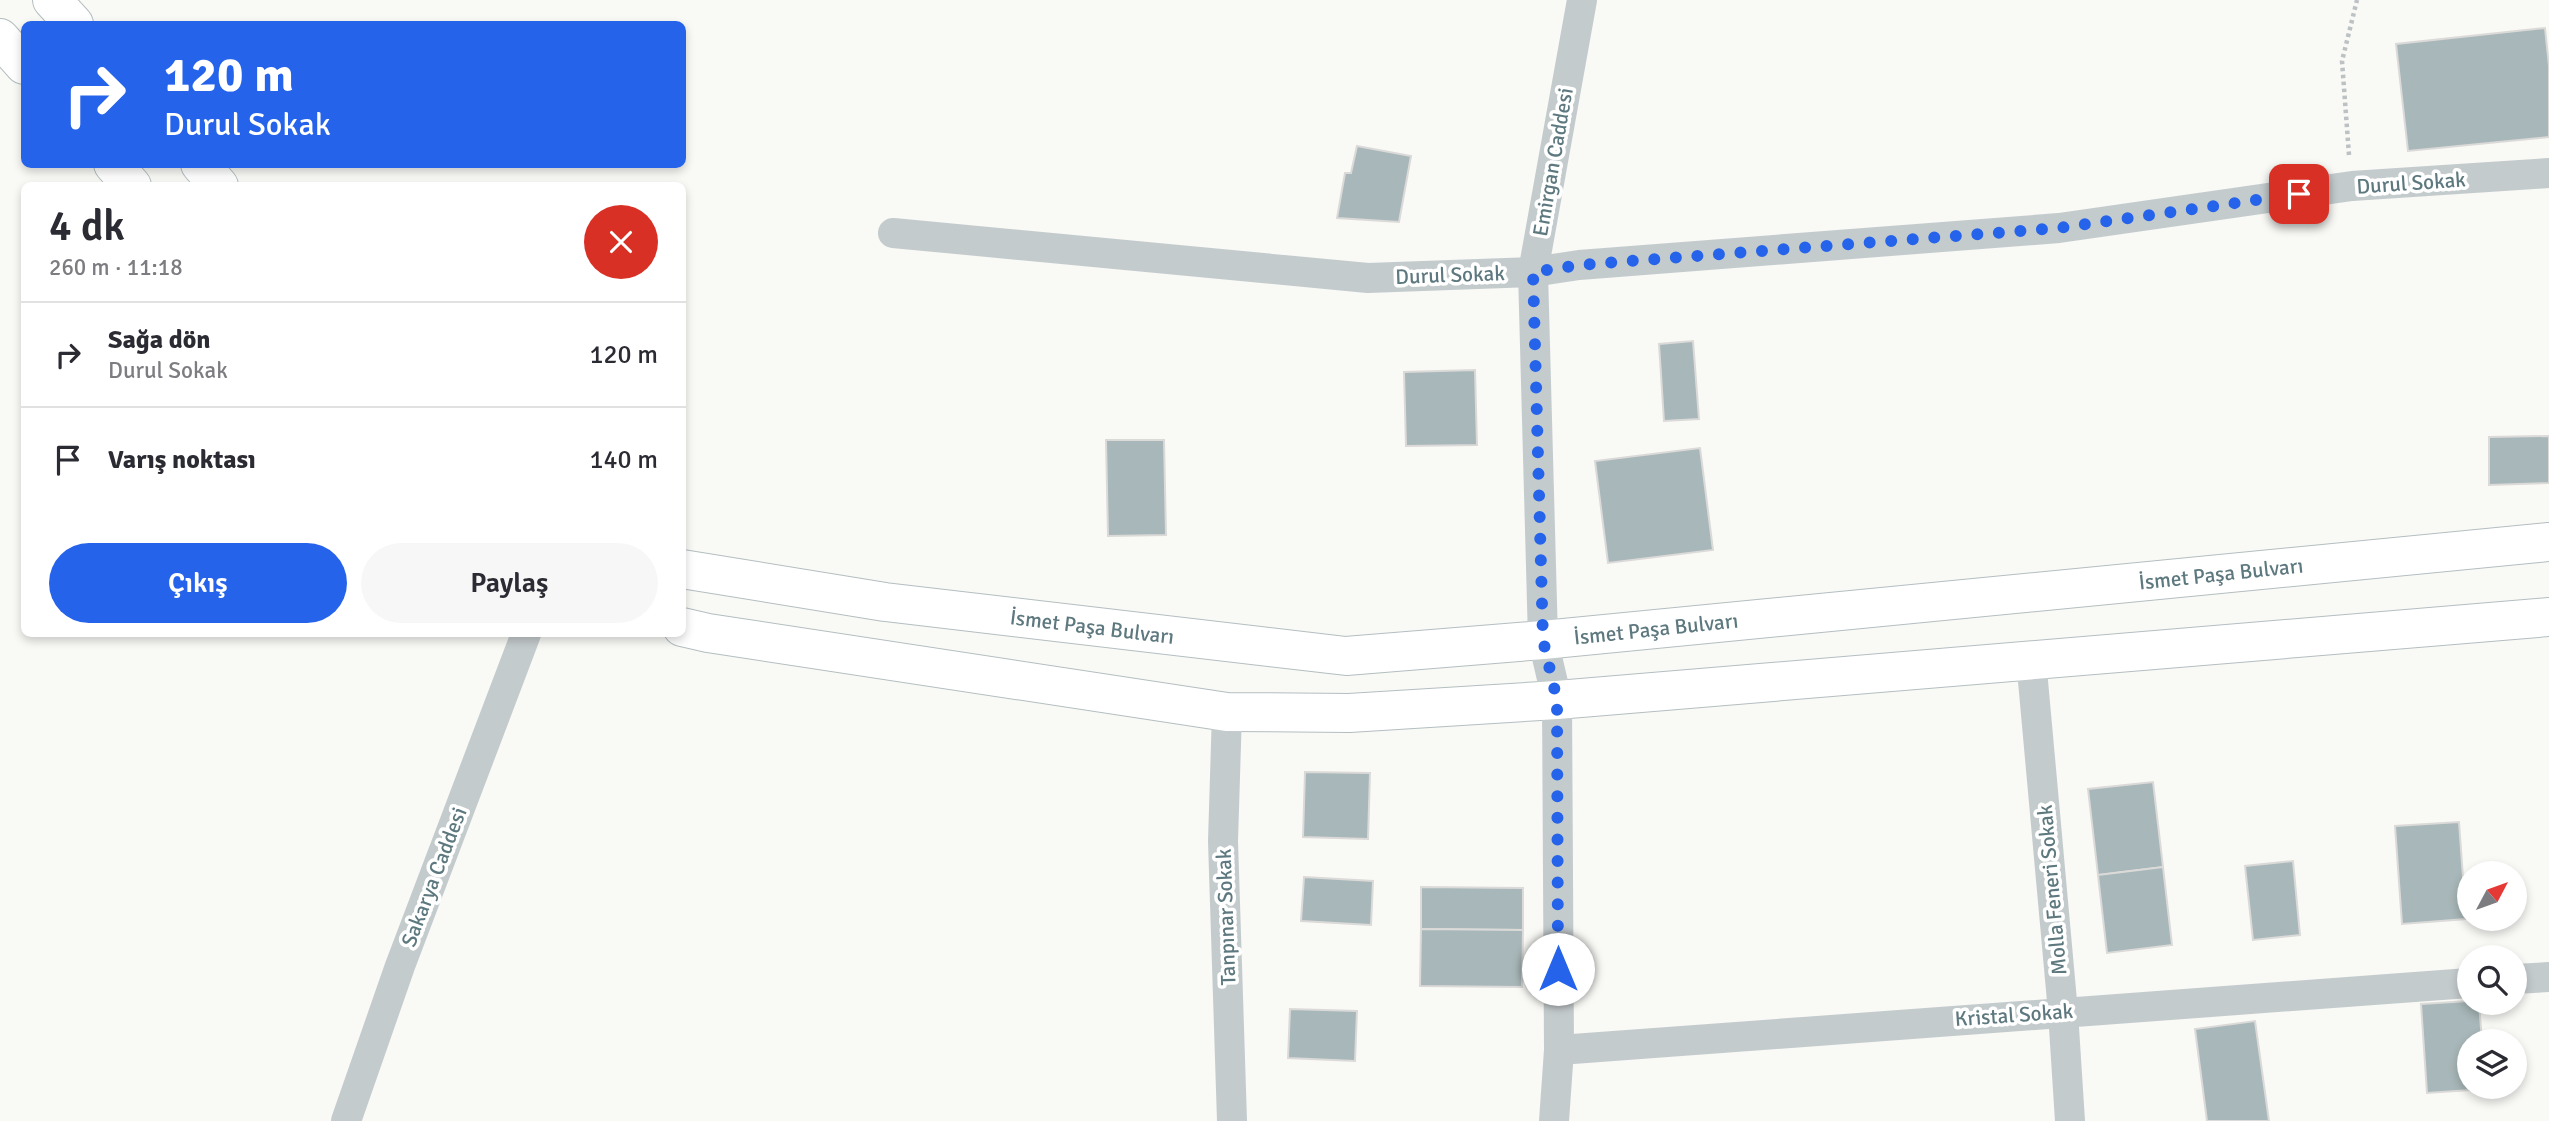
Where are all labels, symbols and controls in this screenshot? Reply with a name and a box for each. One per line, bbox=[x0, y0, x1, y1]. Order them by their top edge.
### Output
text: 120 m bbox=[164, 45, 294, 105]
icon: right bbox=[49, 49, 140, 140]
street label: Emirgan Caddesi bbox=[1527, 86, 1579, 238]
text: Durul Sokak bbox=[164, 105, 331, 144]
pin bbox=[2269, 164, 2329, 224]
street label: Durul Sokak bbox=[2356, 166, 2467, 200]
icon: arrive bbox=[2280, 175, 2318, 213]
text: 4 dk bbox=[49, 201, 125, 252]
button: close bbox=[584, 205, 658, 279]
text: 260 m · 11:18 bbox=[49, 253, 183, 282]
street label: Durul Sokak bbox=[1395, 260, 1506, 290]
text: Sağa dön bbox=[108, 324, 211, 356]
icon: right bbox=[49, 336, 87, 374]
text: 120 m bbox=[589, 339, 658, 371]
text: Durul Sokak bbox=[108, 356, 228, 385]
icon: arrive bbox=[49, 441, 87, 479]
text: Varış noktası bbox=[108, 444, 256, 476]
text: 140 m bbox=[589, 444, 658, 476]
button: Çıkış bbox=[49, 543, 347, 623]
button: Paylaş bbox=[361, 543, 658, 623]
street label: İsmet Paşa Bulvarı bbox=[2137, 552, 2305, 596]
street label: İsmet Paşa Bulvarı bbox=[1008, 604, 1176, 650]
street label: İsmet Paşa Bulvarı bbox=[1572, 607, 1740, 651]
street label: Molla Feneri Sokak bbox=[2032, 803, 2072, 976]
street label: Sakarya Caddesi bbox=[395, 804, 473, 950]
street label: Tanpınar Sokak bbox=[1211, 848, 1241, 986]
north arrow bbox=[2457, 861, 2527, 931]
map controls bbox=[2457, 861, 2527, 1099]
position arrow bbox=[1521, 932, 1595, 1006]
button: search bbox=[2457, 945, 2527, 1015]
street label: Kristal Sokak bbox=[1954, 998, 2075, 1032]
button: layers bbox=[2457, 1029, 2527, 1099]

